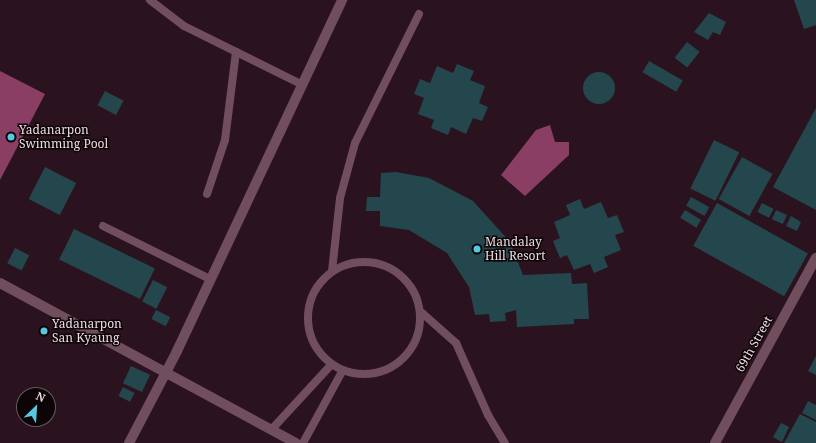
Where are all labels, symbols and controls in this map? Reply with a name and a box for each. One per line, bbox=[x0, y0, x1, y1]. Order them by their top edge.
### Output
place label: Yadanarpon Swimming Pool bbox=[19, 123, 108, 151]
marker: Yadanarpon Swimming Pool bbox=[6, 132, 16, 142]
place label: Mandalay Hill Resort bbox=[485, 235, 545, 263]
marker: Mandalay Hill Resort bbox=[472, 244, 482, 254]
street label: 69th Street bbox=[733, 313, 775, 375]
place label: Yadanarpon San Kyaung bbox=[52, 317, 122, 345]
marker: Yadanarpon San Kyaung bbox=[39, 326, 49, 336]
north arrow bbox=[16, 387, 56, 427]
text: N bbox=[34, 388, 48, 405]

